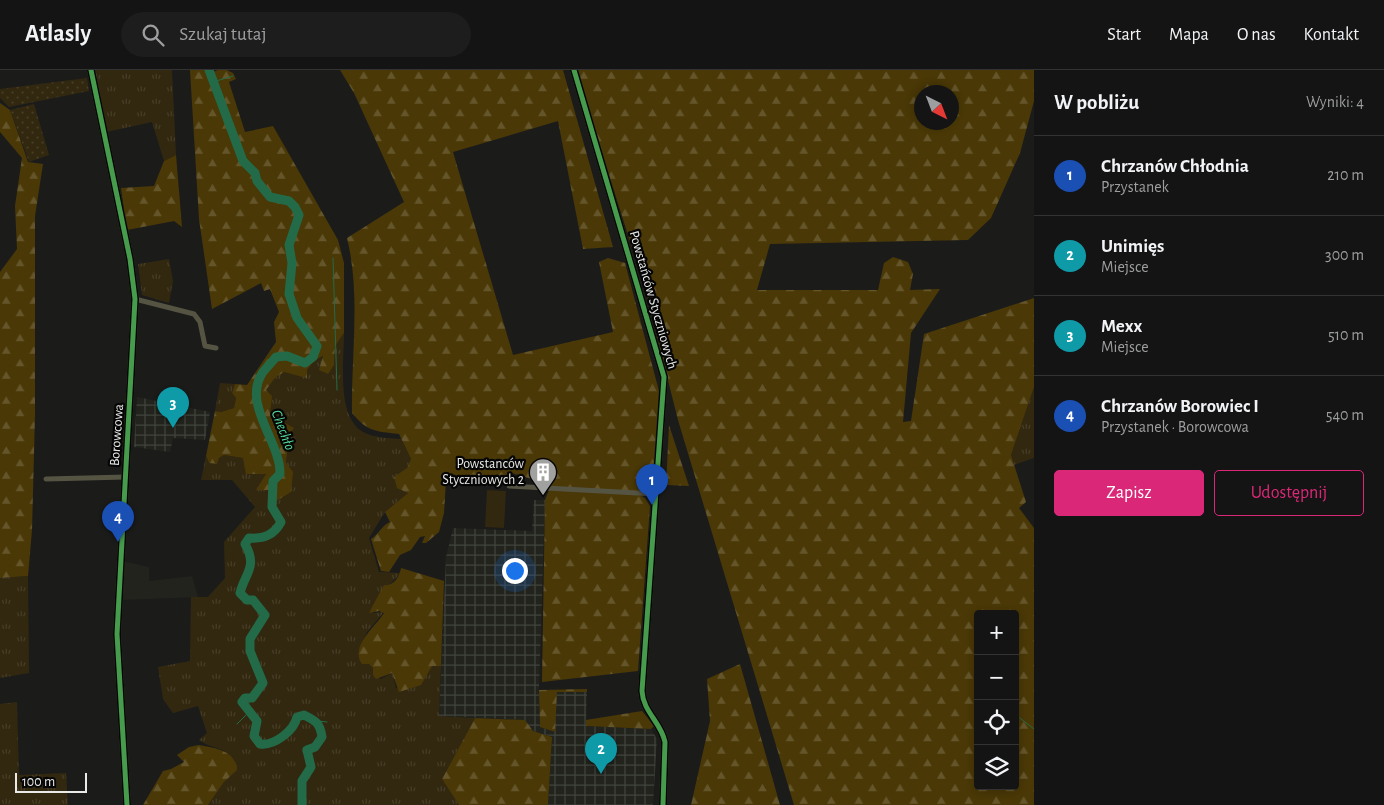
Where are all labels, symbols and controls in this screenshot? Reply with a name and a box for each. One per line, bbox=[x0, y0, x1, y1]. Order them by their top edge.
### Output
search box bbox=[121, 12, 471, 57]
icon: search bbox=[139, 21, 167, 49]
text: Atlasly bbox=[25, 22, 91, 46]
text: Szukaj tutaj bbox=[179, 25, 267, 44]
text: Start bbox=[1107, 26, 1141, 44]
text: Mapa bbox=[1169, 26, 1209, 44]
text: O nas bbox=[1237, 26, 1276, 44]
text: Kontakt bbox=[1304, 26, 1359, 44]
north arrow bbox=[914, 85, 959, 130]
text: W pobliżu bbox=[1054, 92, 1139, 113]
text: Wyniki: 4 bbox=[1306, 94, 1364, 110]
text: Chrzanów Chłodnia bbox=[1101, 157, 1249, 176]
text: 1 bbox=[1067, 167, 1073, 183]
text: 210 m bbox=[1327, 167, 1364, 183]
text: Przystanek bbox=[1101, 179, 1169, 195]
street label: Powstańców Styczniowych bbox=[627, 229, 679, 371]
text: Unimięs bbox=[1101, 237, 1164, 256]
text: 2 bbox=[1066, 247, 1074, 263]
text: 300 m bbox=[1325, 247, 1364, 263]
text: Miejsce bbox=[1101, 259, 1149, 275]
text: Mexx bbox=[1101, 317, 1142, 336]
text: 3 bbox=[1067, 327, 1073, 343]
text: 510 m bbox=[1328, 327, 1364, 343]
text: Miejsce bbox=[1101, 339, 1149, 355]
pin: 3 bbox=[157, 387, 189, 428]
text: Chrzanów Borowiec I bbox=[1101, 397, 1259, 416]
street label: Borowcowa bbox=[108, 403, 126, 467]
text: 4 bbox=[1066, 407, 1074, 423]
text: 540 m bbox=[1326, 407, 1364, 423]
water label: Chechło bbox=[268, 408, 298, 452]
text: Przystanek · Borowcowa bbox=[1101, 419, 1249, 435]
place label: Powstanców Styczniowych 2 bbox=[442, 457, 525, 487]
building icon: Powstanców Styczniowych 2 bbox=[528, 457, 558, 496]
pin: 1 bbox=[636, 464, 668, 505]
button: Zapisz bbox=[1054, 470, 1204, 516]
button: Udostępnij bbox=[1214, 470, 1364, 516]
pin: 4 bbox=[102, 501, 134, 542]
your location bbox=[502, 558, 528, 584]
map controls bbox=[974, 610, 1019, 790]
button: + bbox=[974, 610, 1019, 655]
button: − bbox=[974, 655, 1019, 700]
button: locate bbox=[974, 700, 1019, 745]
pin: 2 bbox=[585, 733, 617, 774]
button: layers bbox=[974, 745, 1019, 790]
scale bar bbox=[15, 770, 88, 793]
text: 100 m bbox=[22, 775, 55, 789]

